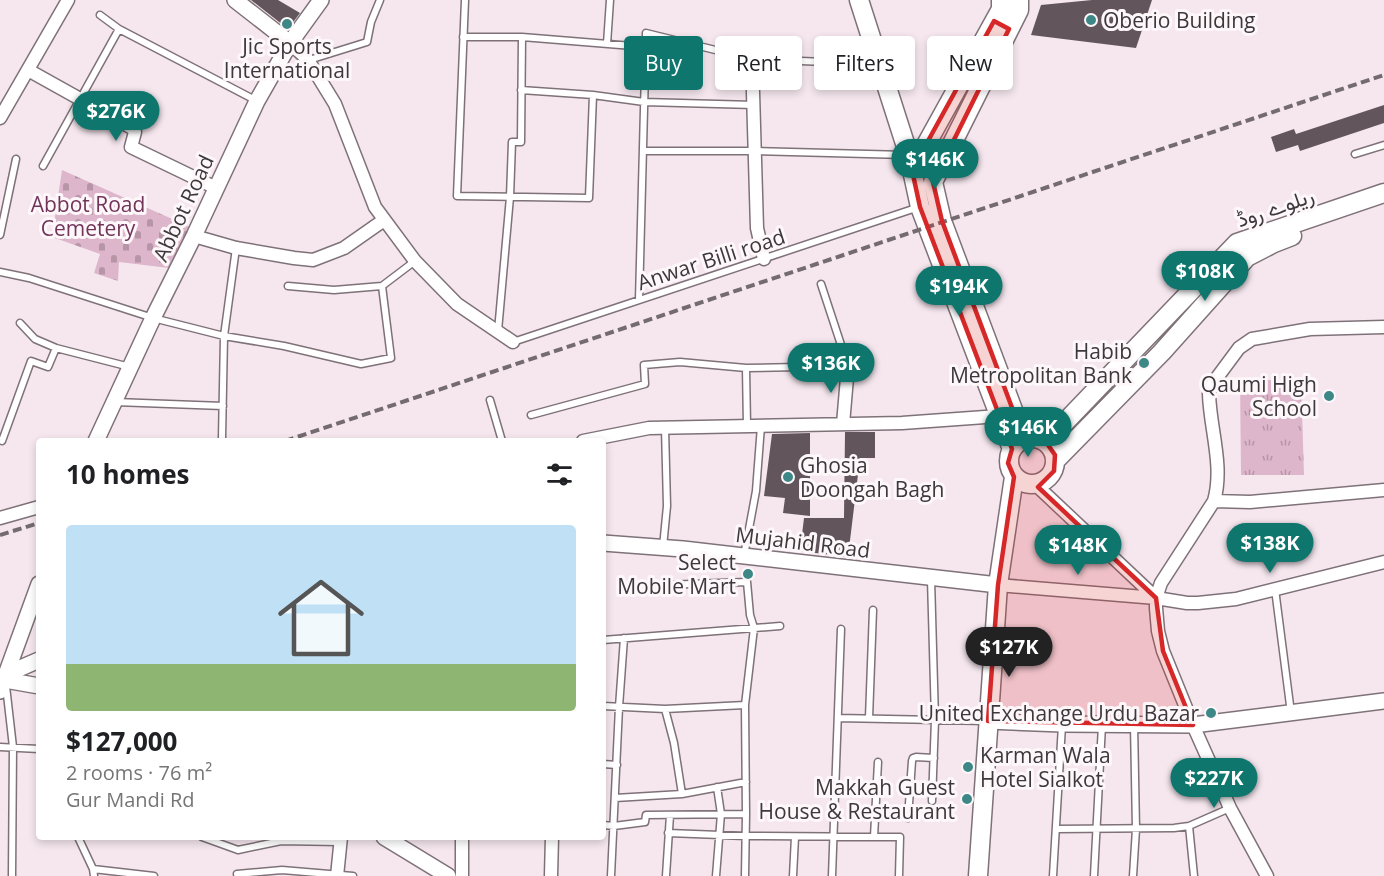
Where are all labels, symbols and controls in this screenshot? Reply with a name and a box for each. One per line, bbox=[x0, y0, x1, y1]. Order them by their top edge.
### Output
place label: Oberio Building bbox=[1103, 6, 1255, 34]
marker: Oberio Building bbox=[1084, 13, 1098, 27]
marker: Jic Sports International bbox=[280, 17, 294, 31]
place label: Jic Sports International bbox=[224, 32, 350, 84]
chip: Buy bbox=[624, 36, 703, 90]
chip: Rent bbox=[715, 36, 802, 90]
chip: Filters bbox=[814, 36, 915, 90]
chip: New bbox=[927, 36, 1013, 90]
pin: $276K bbox=[74, 91, 158, 142]
text: $276K bbox=[86, 97, 146, 124]
pin: $146K bbox=[893, 139, 977, 190]
text: $146K bbox=[905, 145, 965, 172]
street label: Abbot Road bbox=[146, 150, 220, 266]
street label: ریلوے روڈ bbox=[1233, 181, 1317, 233]
park label: Abbot Road Cemetery bbox=[31, 190, 145, 242]
street label: Anwar Billi road bbox=[633, 222, 789, 296]
pin: $108K bbox=[1163, 251, 1247, 302]
text: $108K bbox=[1175, 257, 1235, 284]
pin: $194K bbox=[917, 266, 1001, 317]
text: $194K bbox=[929, 272, 989, 299]
place label: Habib Metropolitan Bank bbox=[950, 337, 1132, 389]
pin: $136K bbox=[789, 343, 873, 394]
text: $136K bbox=[801, 349, 861, 376]
marker: Habib Metropolitan Bank bbox=[1137, 356, 1151, 370]
place label: Qaumi High School bbox=[1201, 370, 1317, 422]
marker: Qaumi High School bbox=[1322, 389, 1336, 403]
pin: $146K bbox=[986, 407, 1070, 458]
text: $146K bbox=[998, 413, 1058, 440]
place label: Ghosia Doongah Bagh bbox=[800, 451, 944, 503]
text: 10 homes bbox=[66, 456, 190, 492]
icon: filters bbox=[543, 458, 576, 491]
marker: Ghosia Doongah Bagh bbox=[781, 470, 795, 484]
street label: Mujahid Road bbox=[734, 520, 872, 564]
pin: $138K bbox=[1228, 523, 1312, 574]
pin: $148K bbox=[1036, 525, 1120, 576]
text: $138K bbox=[1240, 529, 1300, 556]
text: $148K bbox=[1048, 531, 1108, 558]
place label: Select Mobile Mart bbox=[617, 548, 736, 600]
icon: home bbox=[267, 564, 375, 672]
marker: Select Mobile Mart bbox=[741, 567, 755, 581]
pin: $127K bbox=[967, 627, 1051, 678]
text: $127K bbox=[979, 633, 1039, 660]
place label: United Exchange Urdu Bazar bbox=[919, 699, 1199, 727]
marker: United Exchange Urdu Bazar bbox=[1204, 706, 1218, 720]
text: $127,000 bbox=[66, 723, 177, 759]
place label: Karman Wala Hotel Sialkot bbox=[980, 741, 1111, 793]
pin: $227K bbox=[1172, 758, 1256, 809]
text: 2 rooms · 76 m² bbox=[66, 759, 212, 786]
marker: Karman Wala Hotel Sialkot bbox=[961, 760, 975, 774]
text: $227K bbox=[1184, 764, 1244, 791]
place label: Makkah Guest House & Restaurant bbox=[759, 773, 955, 825]
text: Gur Mandi Rd bbox=[66, 786, 195, 813]
marker: Makkah Guest House & Restaurant bbox=[960, 792, 974, 806]

